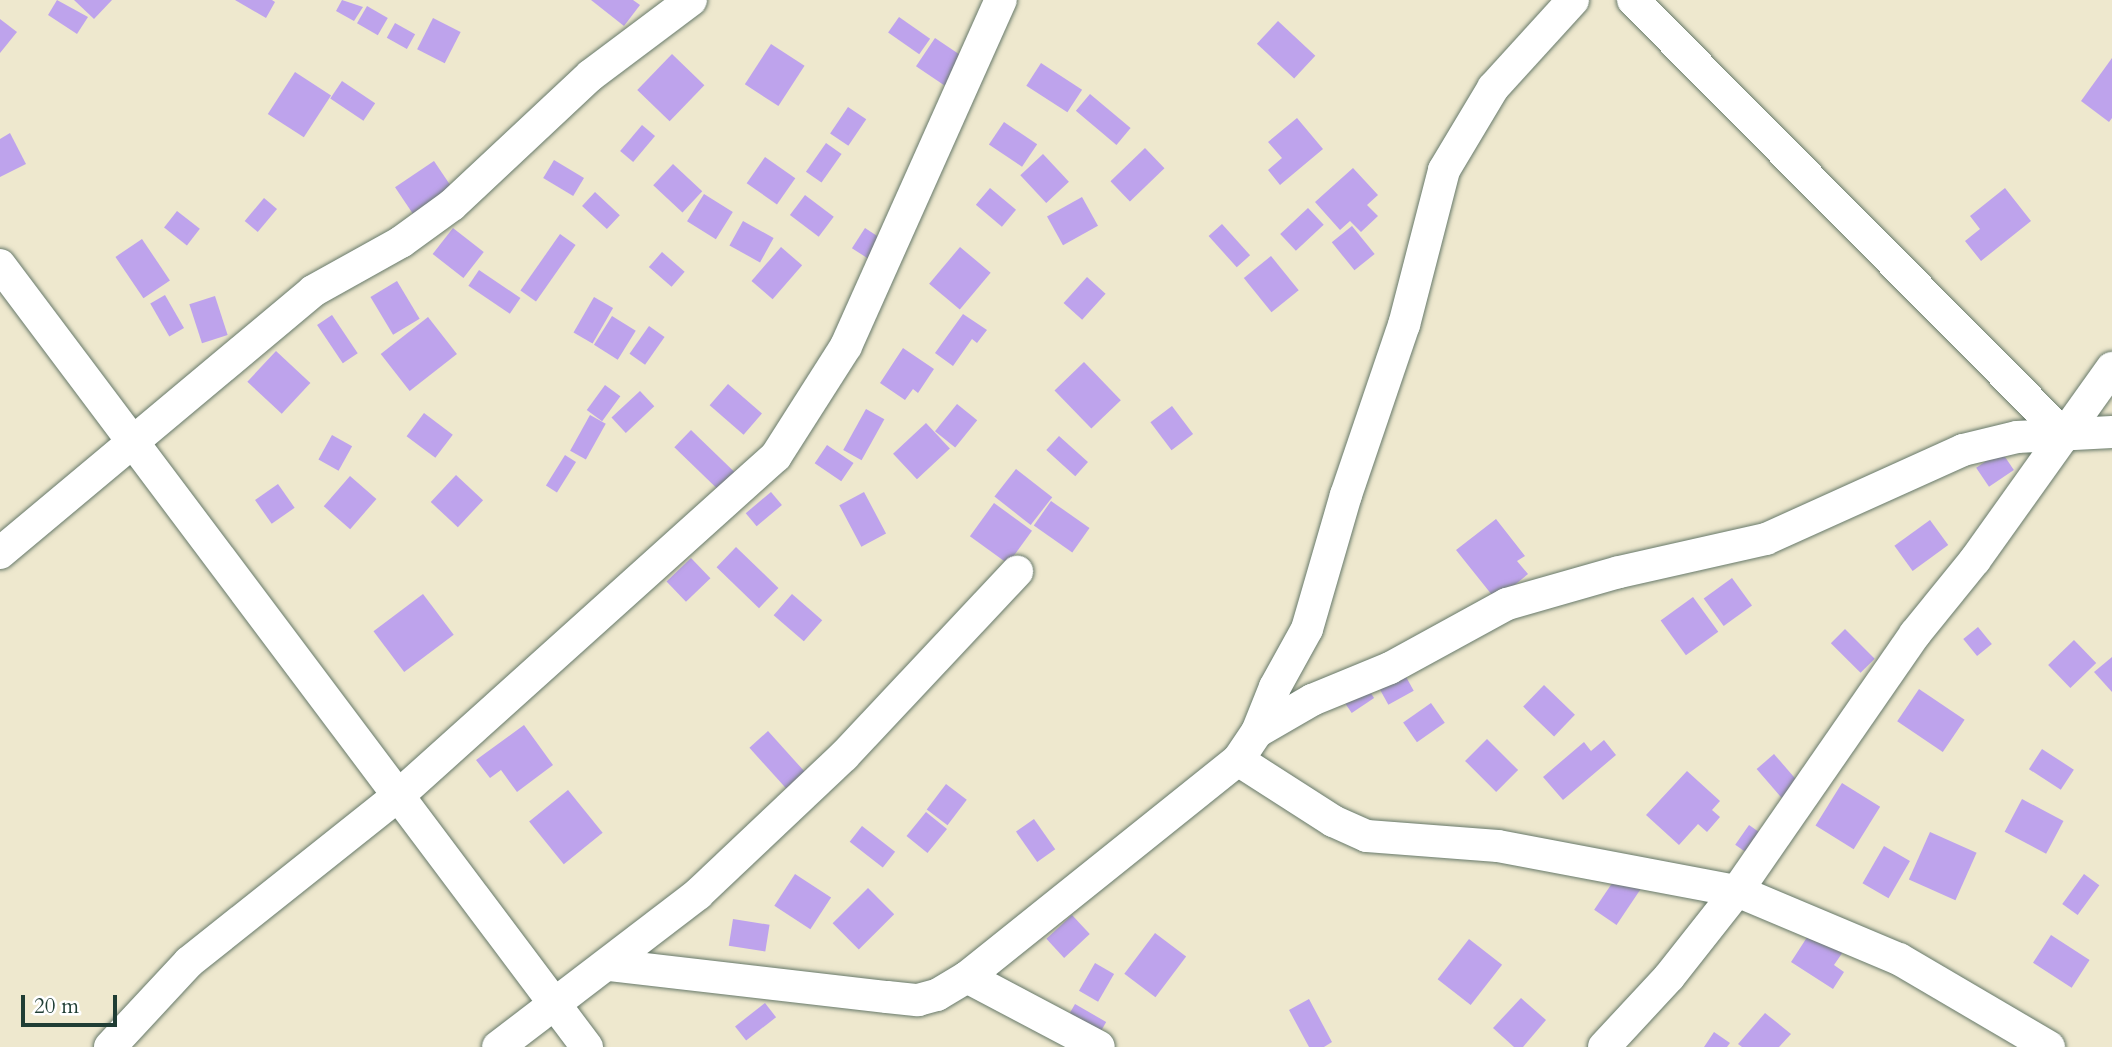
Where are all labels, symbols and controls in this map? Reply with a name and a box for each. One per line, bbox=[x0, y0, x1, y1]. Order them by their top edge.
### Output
scale bar bbox=[24, 981, 121, 1025]
text: 20 m bbox=[34, 992, 79, 1021]

